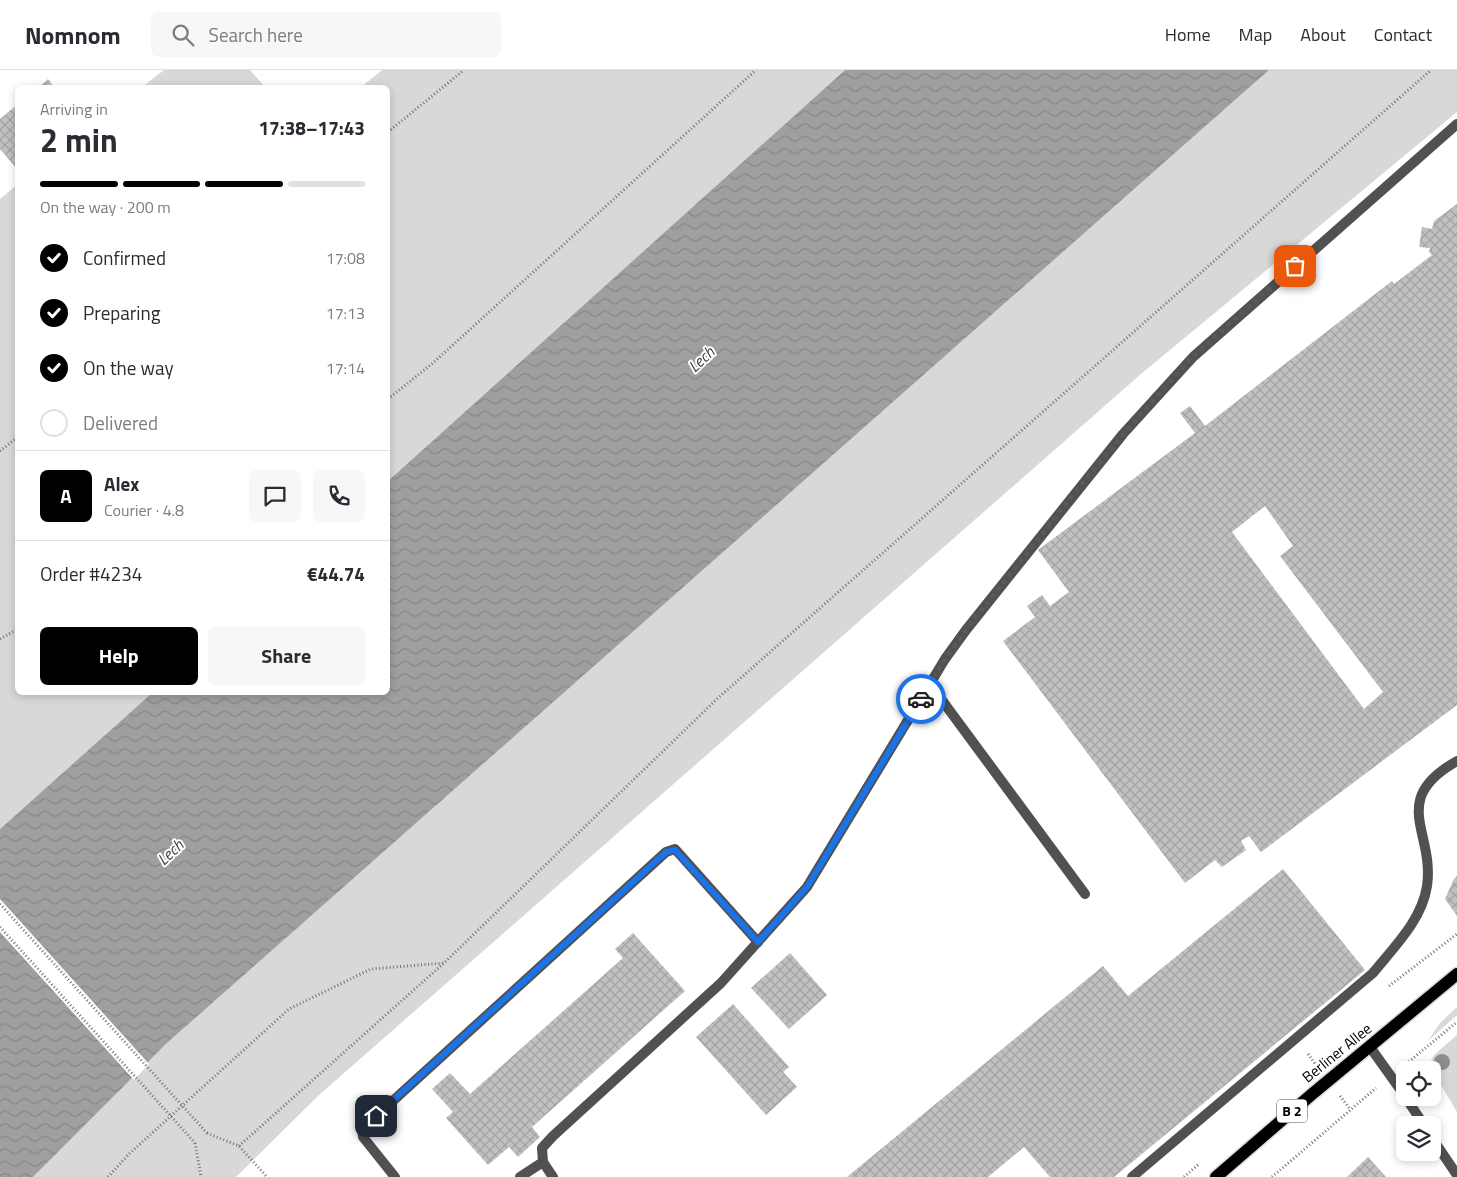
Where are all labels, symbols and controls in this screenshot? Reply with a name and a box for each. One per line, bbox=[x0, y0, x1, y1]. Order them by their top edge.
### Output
search box bbox=[151, 12, 501, 57]
text: Nomnom bbox=[25, 17, 121, 53]
text: Search here bbox=[209, 20, 303, 49]
icon: search bbox=[169, 21, 197, 49]
text: Home bbox=[1165, 21, 1211, 48]
text: Map bbox=[1239, 21, 1272, 48]
text: About bbox=[1300, 21, 1346, 48]
text: Contact bbox=[1374, 21, 1432, 48]
text: Arriving in bbox=[40, 97, 108, 121]
text: 17:38–17:43 bbox=[258, 113, 365, 142]
text: 2 min bbox=[40, 116, 118, 164]
text: On the way · 200 m bbox=[40, 195, 171, 219]
text: Confirmed bbox=[83, 243, 166, 272]
icon: check bbox=[40, 244, 68, 272]
pin bbox=[1274, 245, 1316, 287]
text: 17:08 bbox=[326, 246, 365, 270]
icon: bag bbox=[1281, 252, 1309, 280]
text: Preparing bbox=[83, 298, 160, 327]
icon: check bbox=[40, 299, 68, 327]
text: 17:13 bbox=[326, 301, 365, 325]
water label: Lech bbox=[682, 340, 720, 378]
text: On the way bbox=[83, 353, 174, 382]
icon: check bbox=[40, 354, 68, 382]
text: 17:14 bbox=[326, 356, 365, 380]
text: Delivered bbox=[83, 408, 158, 437]
text: Alex bbox=[104, 469, 139, 498]
button: chat bbox=[249, 470, 301, 522]
button: phone bbox=[313, 470, 365, 522]
text: A bbox=[60, 481, 72, 510]
text: Courier · 4.8 bbox=[104, 498, 184, 522]
text: Order #4234 bbox=[40, 559, 142, 588]
text: €44.74 bbox=[307, 559, 365, 588]
button: Help bbox=[40, 627, 198, 685]
button: Share bbox=[208, 627, 365, 685]
courier bbox=[896, 674, 946, 724]
icon: car bbox=[907, 685, 935, 713]
water label: Lech bbox=[151, 833, 189, 871]
street label: Berliner Allee bbox=[1297, 1017, 1377, 1088]
map controls bbox=[1396, 1061, 1441, 1161]
button: locate bbox=[1396, 1061, 1441, 1106]
pin bbox=[355, 1095, 397, 1137]
road number: B 2 bbox=[1277, 1100, 1307, 1122]
icon: home bbox=[362, 1102, 390, 1130]
button: layers bbox=[1396, 1116, 1441, 1161]

